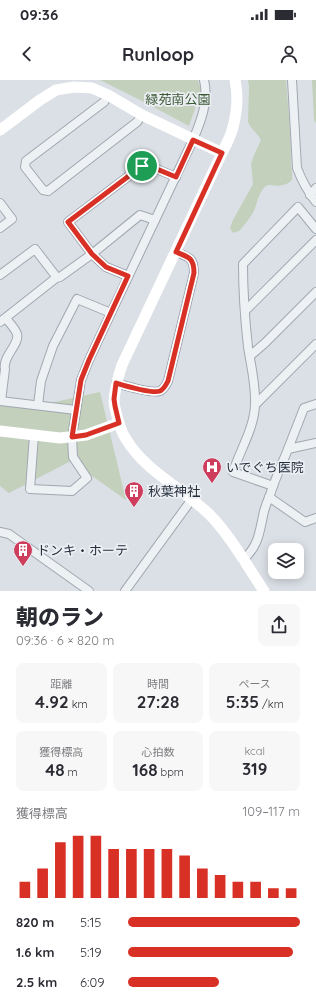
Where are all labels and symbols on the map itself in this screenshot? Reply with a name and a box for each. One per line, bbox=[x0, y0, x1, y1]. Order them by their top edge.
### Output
park label: 緑苑南公園 bbox=[145, 91, 211, 107]
pin bbox=[125, 149, 159, 183]
hospital icon: いでぐち医院 bbox=[201, 456, 223, 484]
place label: いでぐち医院 bbox=[226, 459, 304, 475]
building icon: 秋葉神社 bbox=[123, 480, 145, 508]
place label: 秋葉神社 bbox=[148, 483, 200, 499]
building icon: ドンキ・ホーテ bbox=[12, 539, 34, 567]
place label: ドンキ・ホーテ bbox=[37, 542, 128, 558]

